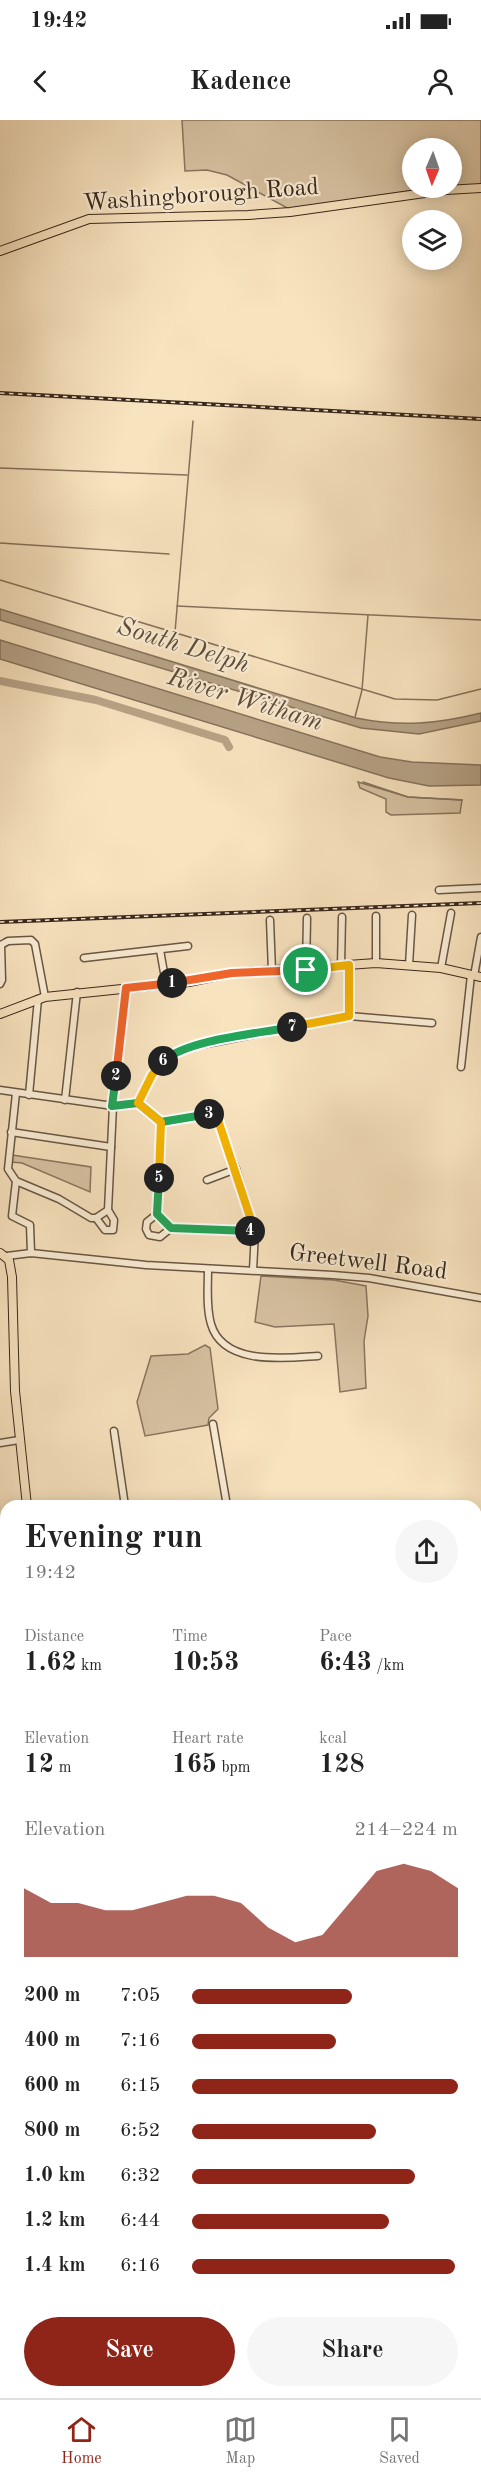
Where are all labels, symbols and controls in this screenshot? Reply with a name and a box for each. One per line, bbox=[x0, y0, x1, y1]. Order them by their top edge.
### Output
text: 19:42 bbox=[30, 10, 87, 32]
icon: back bbox=[24, 65, 57, 98]
icon: person bbox=[424, 65, 457, 98]
text: Kadence bbox=[189, 68, 292, 95]
north arrow bbox=[402, 138, 462, 198]
map controls bbox=[402, 138, 462, 270]
street label: Washingborough Road bbox=[82, 176, 320, 216]
button: layers bbox=[402, 210, 462, 270]
water label: South Delph bbox=[114, 614, 252, 678]
water label: River Witham bbox=[163, 664, 326, 736]
pin bbox=[280, 944, 331, 995]
icon: arrive bbox=[289, 953, 322, 986]
pin: 1 bbox=[157, 968, 187, 998]
text: 1 bbox=[167, 975, 177, 991]
pin: 7 bbox=[277, 1012, 307, 1042]
text: 7 bbox=[287, 1019, 297, 1035]
pin: 6 bbox=[148, 1046, 178, 1076]
text: 6 bbox=[158, 1053, 168, 1069]
pin: 2 bbox=[101, 1061, 131, 1091]
text: 2 bbox=[111, 1068, 121, 1084]
pin: 3 bbox=[194, 1099, 224, 1129]
text: 3 bbox=[204, 1106, 214, 1122]
pin: 5 bbox=[144, 1163, 174, 1193]
text: 5 bbox=[154, 1170, 164, 1186]
pin: 4 bbox=[235, 1216, 265, 1246]
text: 4 bbox=[245, 1223, 255, 1239]
street label: Greetwell Road bbox=[287, 1241, 449, 1285]
button: share bbox=[395, 1520, 458, 1583]
text: Evening run bbox=[24, 1522, 203, 1555]
text: 19:42 bbox=[24, 1563, 76, 1583]
text: Distance bbox=[24, 1629, 84, 1645]
text: Time bbox=[172, 1629, 207, 1645]
text: Pace bbox=[319, 1629, 352, 1645]
text: 1.62 bbox=[24, 1650, 77, 1676]
text: 10:53 bbox=[172, 1650, 239, 1676]
text: 6:43 bbox=[319, 1650, 372, 1676]
text: km bbox=[77, 1658, 102, 1674]
text: /km bbox=[372, 1658, 405, 1674]
text: Elevation bbox=[24, 1731, 89, 1747]
text: Heart rate bbox=[172, 1731, 244, 1747]
text: kcal bbox=[319, 1731, 347, 1747]
text: 12 bbox=[24, 1752, 54, 1778]
text: 165 bbox=[172, 1752, 217, 1778]
text: 128 bbox=[319, 1752, 365, 1778]
text: m bbox=[54, 1760, 71, 1776]
text: bpm bbox=[217, 1760, 251, 1776]
text: Elevation bbox=[24, 1820, 105, 1840]
text: 214–224 m bbox=[355, 1820, 458, 1840]
text: 200 m bbox=[24, 1986, 80, 2006]
text: 7:05 bbox=[120, 1986, 160, 2006]
text: 400 m bbox=[24, 2031, 80, 2051]
text: 7:16 bbox=[120, 2031, 160, 2051]
text: 600 m bbox=[24, 2076, 80, 2096]
text: 6:15 bbox=[120, 2076, 160, 2096]
text: 800 m bbox=[24, 2121, 80, 2141]
text: 6:52 bbox=[120, 2121, 160, 2141]
text: 1.0 km bbox=[24, 2166, 86, 2186]
text: 6:32 bbox=[120, 2166, 160, 2186]
text: 1.2 km bbox=[24, 2211, 86, 2231]
text: 6:44 bbox=[120, 2211, 160, 2231]
text: 1.4 km bbox=[24, 2256, 86, 2276]
text: 6:16 bbox=[120, 2256, 160, 2276]
button: Save bbox=[24, 2317, 235, 2386]
button: Share bbox=[247, 2317, 458, 2386]
tab: Home bbox=[61, 2413, 102, 2469]
tab: Map bbox=[224, 2413, 257, 2469]
tab: Saved bbox=[379, 2413, 420, 2469]

